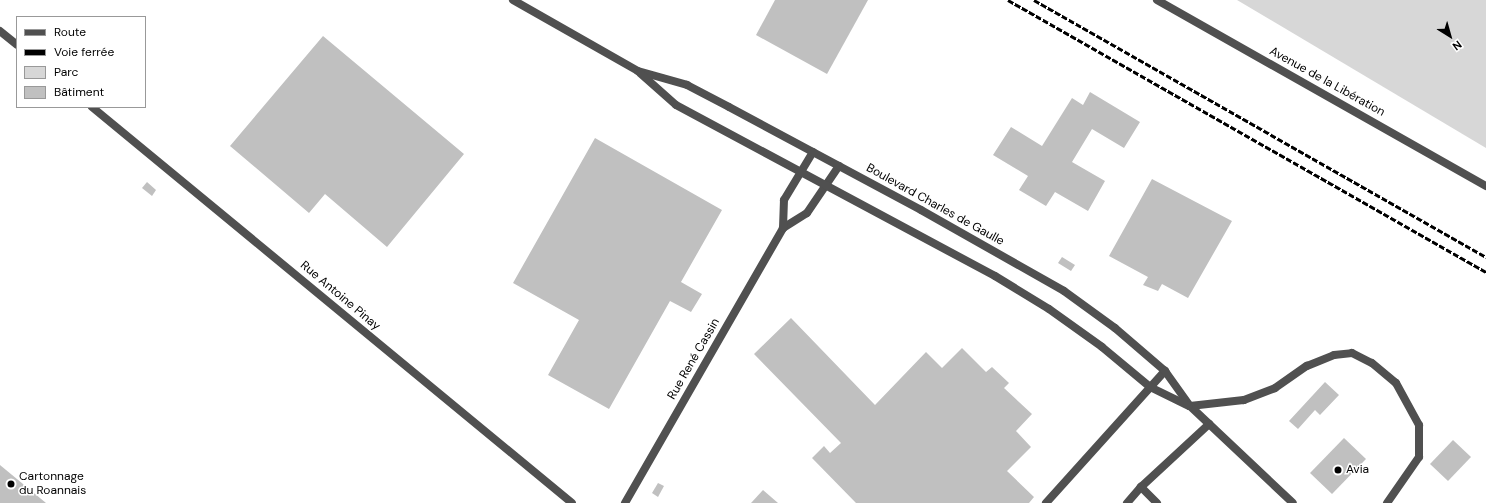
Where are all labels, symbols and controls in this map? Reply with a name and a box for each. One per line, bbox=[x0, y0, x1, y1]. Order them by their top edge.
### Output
legend bbox=[16, 16, 146, 108]
north arrow bbox=[1430, 16, 1470, 56]
text: Route bbox=[54, 24, 86, 40]
text: N bbox=[1450, 38, 1465, 54]
text: Voie ferrée bbox=[54, 44, 114, 60]
street label: Avenue de la Libération bbox=[1267, 44, 1387, 120]
text: Parc bbox=[54, 64, 78, 80]
text: Bâtiment bbox=[54, 84, 104, 100]
street label: Boulevard Charles de Gaulle bbox=[864, 161, 1006, 249]
street label: Rue Antoine Pinay bbox=[297, 258, 383, 334]
street label: Rue René Cassin bbox=[665, 316, 723, 402]
place label: Avia bbox=[1346, 463, 1369, 477]
marker: Avia bbox=[1333, 465, 1343, 475]
place label: Cartonnage du Roannais bbox=[19, 470, 86, 498]
marker: Cartonnage du Roannais bbox=[6, 479, 16, 489]

